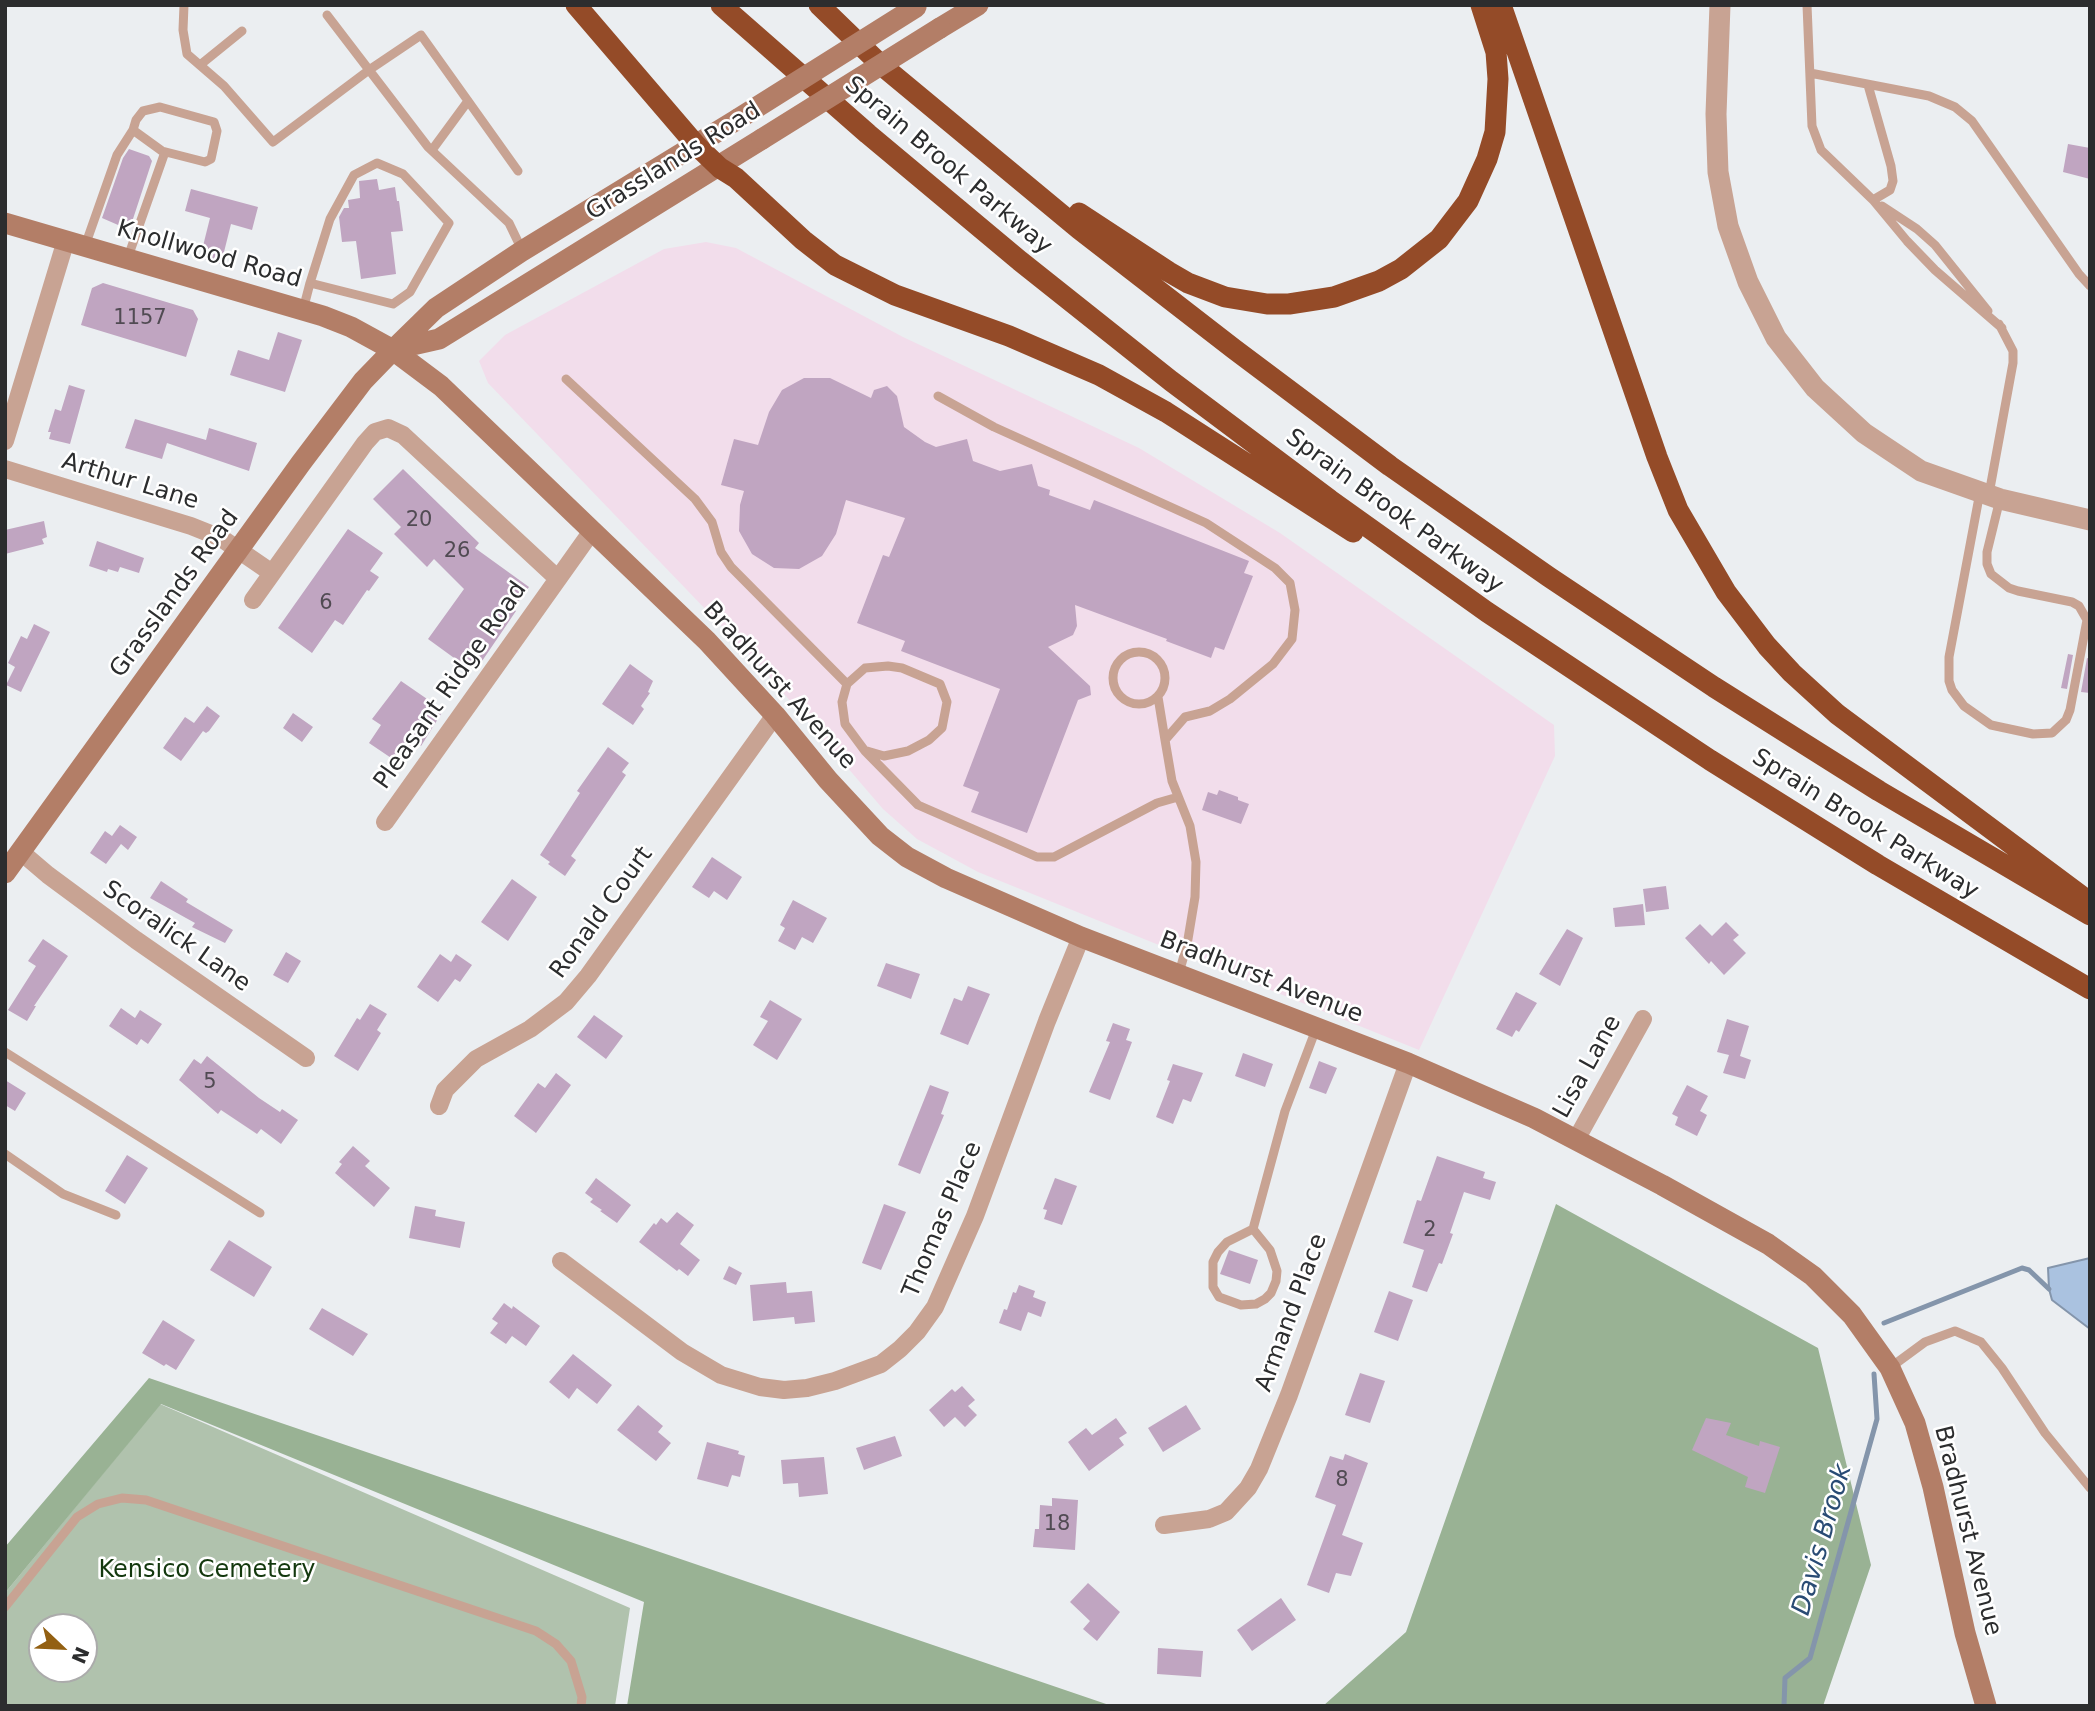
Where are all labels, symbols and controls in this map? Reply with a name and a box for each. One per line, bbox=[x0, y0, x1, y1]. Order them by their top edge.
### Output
street label: Sprain Brook Parkway bbox=[839, 71, 1057, 261]
street label: Grasslands Road bbox=[581, 97, 767, 227]
street label: Knollwood Road bbox=[113, 215, 305, 295]
house number: 1157 bbox=[113, 306, 167, 332]
street label: Sprain Brook Parkway bbox=[1280, 423, 1508, 601]
street label: Arthur Lane bbox=[58, 448, 202, 516]
street label: Grasslands Road bbox=[104, 504, 246, 684]
house number: 20 bbox=[406, 508, 432, 534]
house number: 26 bbox=[444, 539, 470, 565]
street label: Pleasant Ridge Road bbox=[369, 577, 533, 795]
house number: 6 bbox=[319, 591, 333, 617]
street label: Bradhurst Avenue bbox=[696, 596, 862, 776]
street label: Sprain Brook Parkway bbox=[1746, 743, 1984, 907]
street label: Ronald Court bbox=[545, 842, 659, 984]
street label: Scoralick Lane bbox=[97, 875, 255, 999]
street label: Bradhurst Avenue bbox=[1155, 926, 1367, 1030]
street label: Lisa Lane bbox=[1548, 1011, 1628, 1123]
house number: 5 bbox=[203, 1070, 217, 1096]
street label: Thomas Place bbox=[897, 1138, 989, 1302]
house number: 2 bbox=[1423, 1218, 1437, 1244]
street label: Armand Place bbox=[1250, 1230, 1334, 1396]
street label: Bradhurst Avenue bbox=[1927, 1423, 2007, 1639]
water label: Davis Brook bbox=[1787, 1461, 1859, 1619]
house number: 8 bbox=[1335, 1468, 1349, 1494]
house number: 18 bbox=[1044, 1512, 1070, 1538]
park label: Kensico Cemetery bbox=[98, 1557, 316, 1585]
north arrow bbox=[28, 1613, 98, 1683]
text: N bbox=[67, 1644, 94, 1667]

